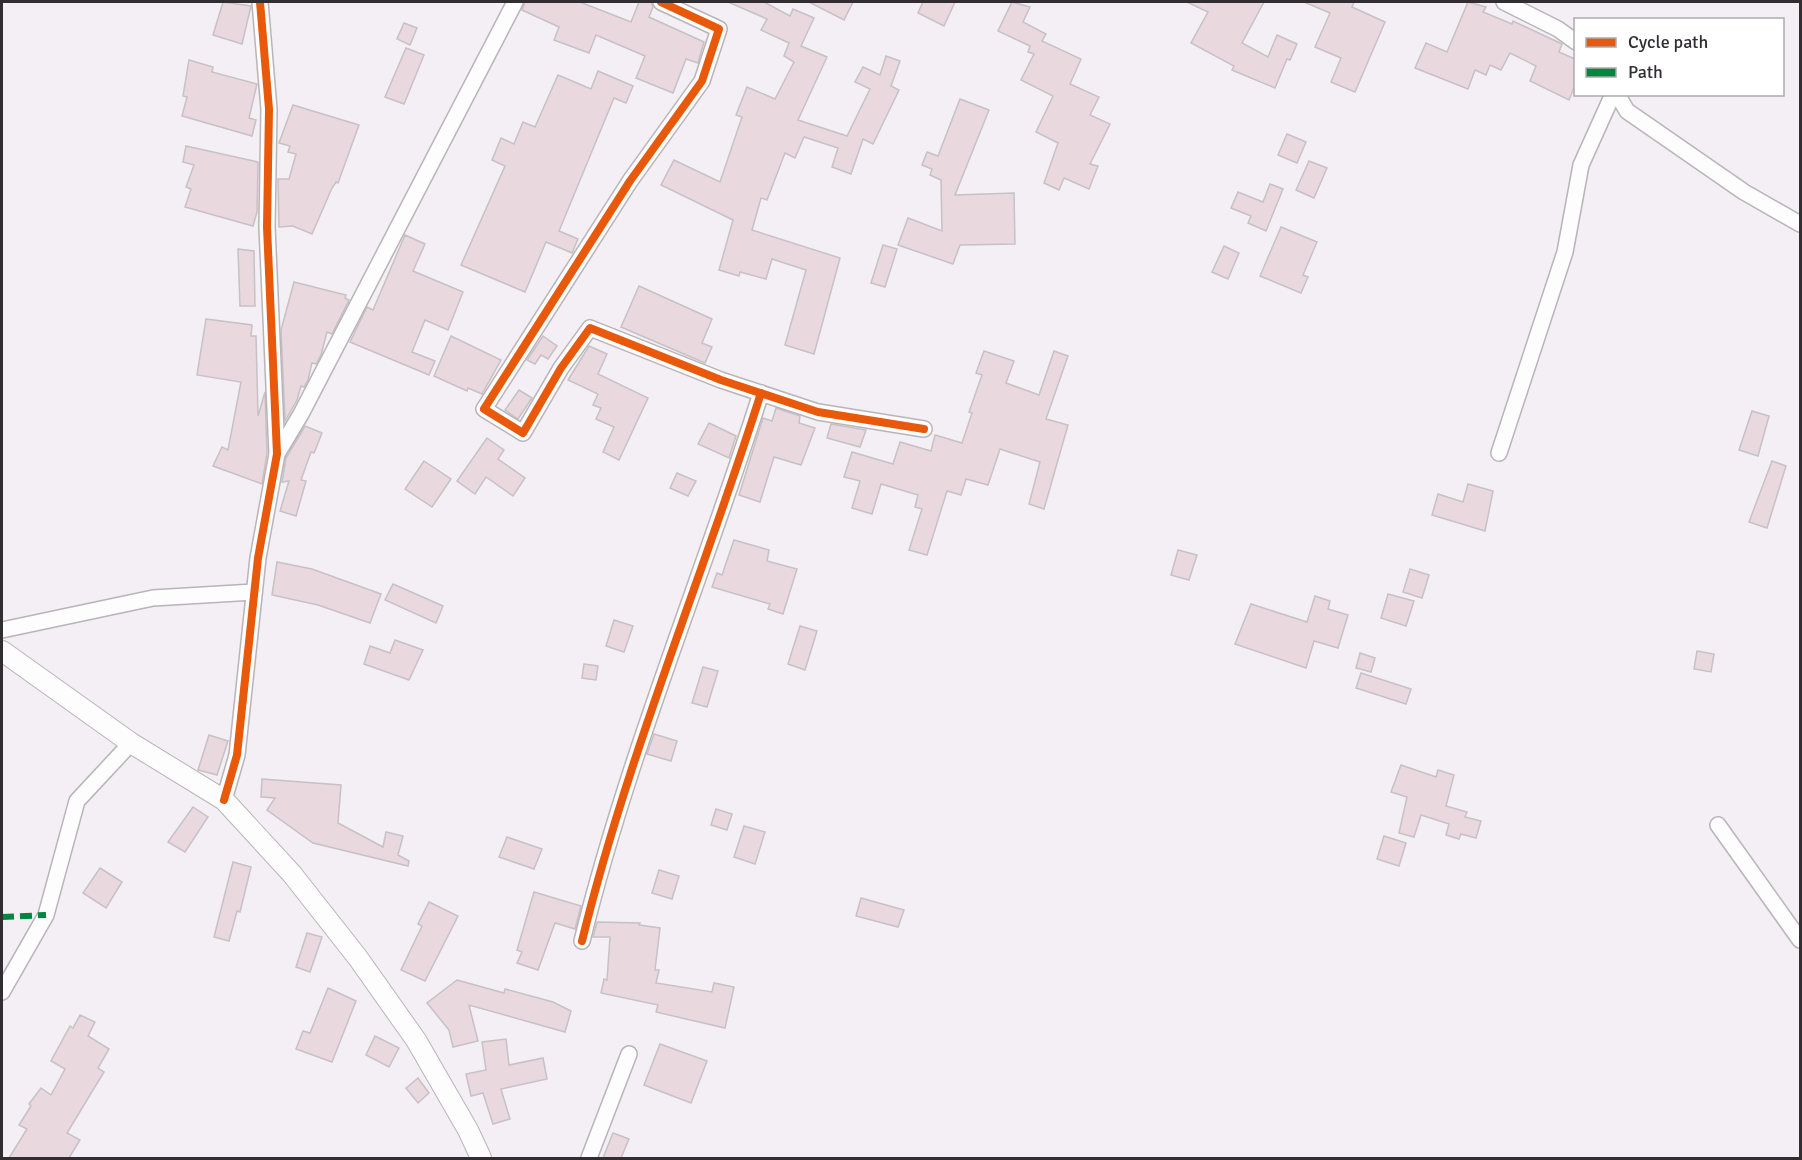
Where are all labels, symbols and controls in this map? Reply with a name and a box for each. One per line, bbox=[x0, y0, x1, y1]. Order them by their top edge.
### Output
legend bbox=[1574, 18, 1784, 96]
text: Cycle path bbox=[1628, 31, 1708, 53]
text: Path bbox=[1628, 61, 1663, 83]

